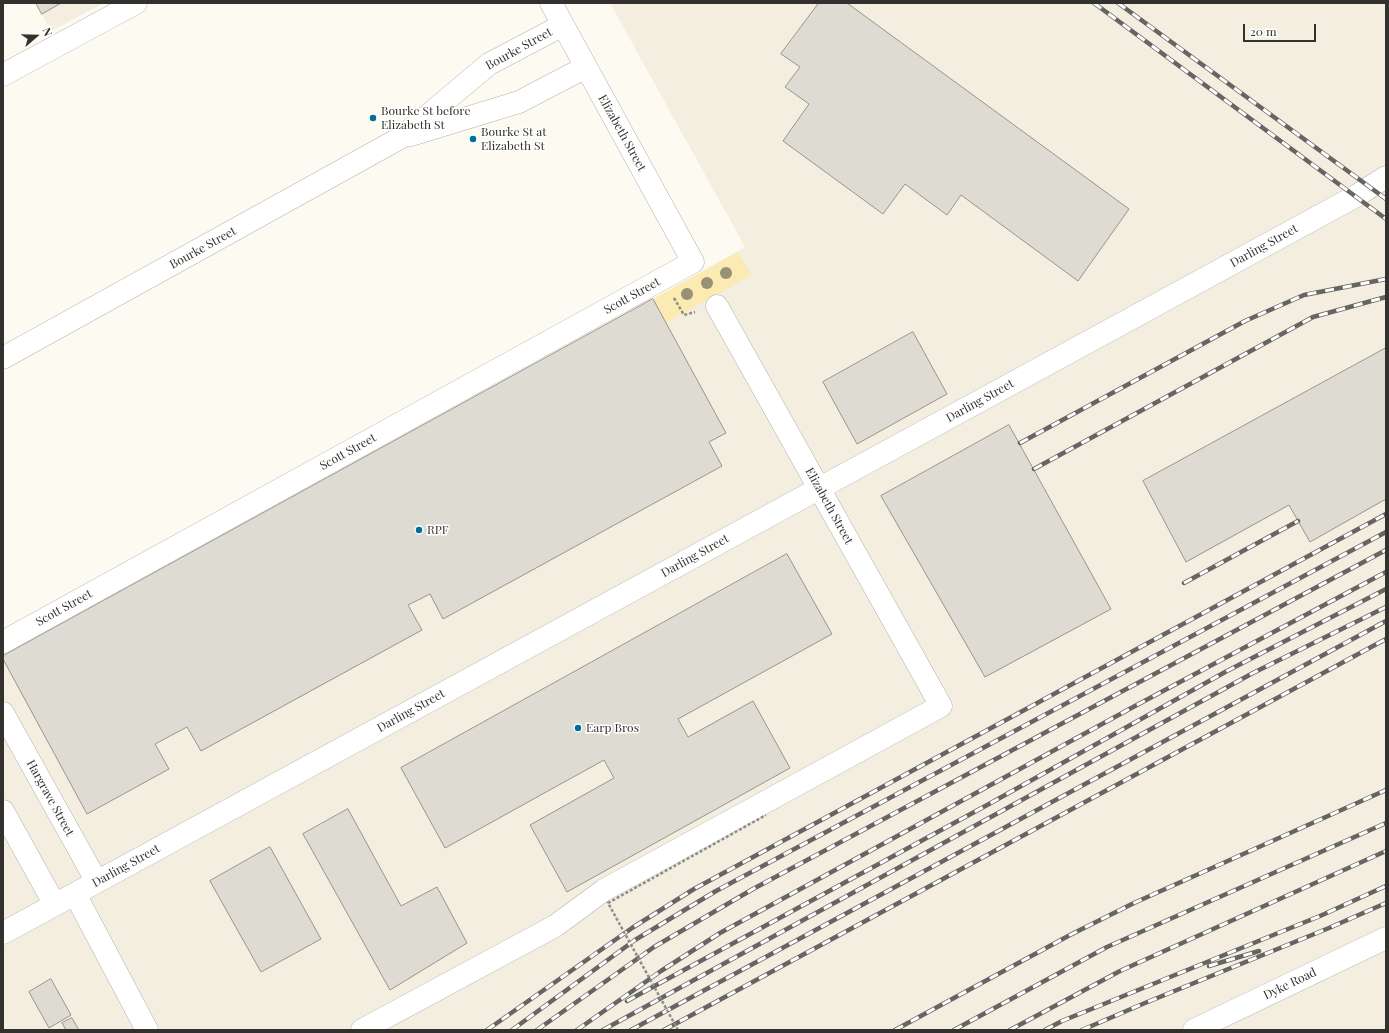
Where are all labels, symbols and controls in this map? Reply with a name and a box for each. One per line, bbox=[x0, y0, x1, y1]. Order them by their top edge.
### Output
north arrow bbox=[16, 16, 56, 56]
scale bar bbox=[1245, 16, 1318, 42]
text: 20 m bbox=[1250, 23, 1277, 39]
text: N bbox=[39, 25, 56, 38]
street label: Bourke Street bbox=[483, 25, 555, 73]
street label: Elizabeth Street bbox=[595, 92, 649, 174]
place label: Bourke St before Elizabeth St bbox=[381, 104, 471, 132]
marker: Bourke St before Elizabeth St bbox=[368, 113, 378, 123]
place label: Bourke St at Elizabeth St bbox=[481, 125, 546, 153]
marker: Bourke St at Elizabeth St bbox=[468, 134, 478, 144]
street label: Darling Street bbox=[1228, 221, 1300, 271]
street label: Bourke Street bbox=[167, 224, 239, 272]
street label: Scott Street bbox=[601, 275, 663, 317]
street label: Darling Street bbox=[944, 376, 1016, 426]
street label: Scott Street bbox=[317, 431, 379, 473]
street label: Elizabeth Street bbox=[802, 465, 856, 547]
place label: RPF bbox=[427, 523, 449, 537]
marker: RPF bbox=[414, 525, 424, 535]
street label: Darling Street bbox=[659, 531, 731, 581]
street label: Scott Street bbox=[33, 587, 95, 629]
street label: Darling Street bbox=[375, 686, 447, 736]
place label: Earp Bros bbox=[586, 721, 639, 735]
marker: Earp Bros bbox=[573, 723, 583, 733]
street label: Hargrave Street bbox=[23, 757, 77, 839]
street label: Darling Street bbox=[90, 841, 162, 891]
street label: Dyke Road bbox=[1261, 965, 1319, 1003]

